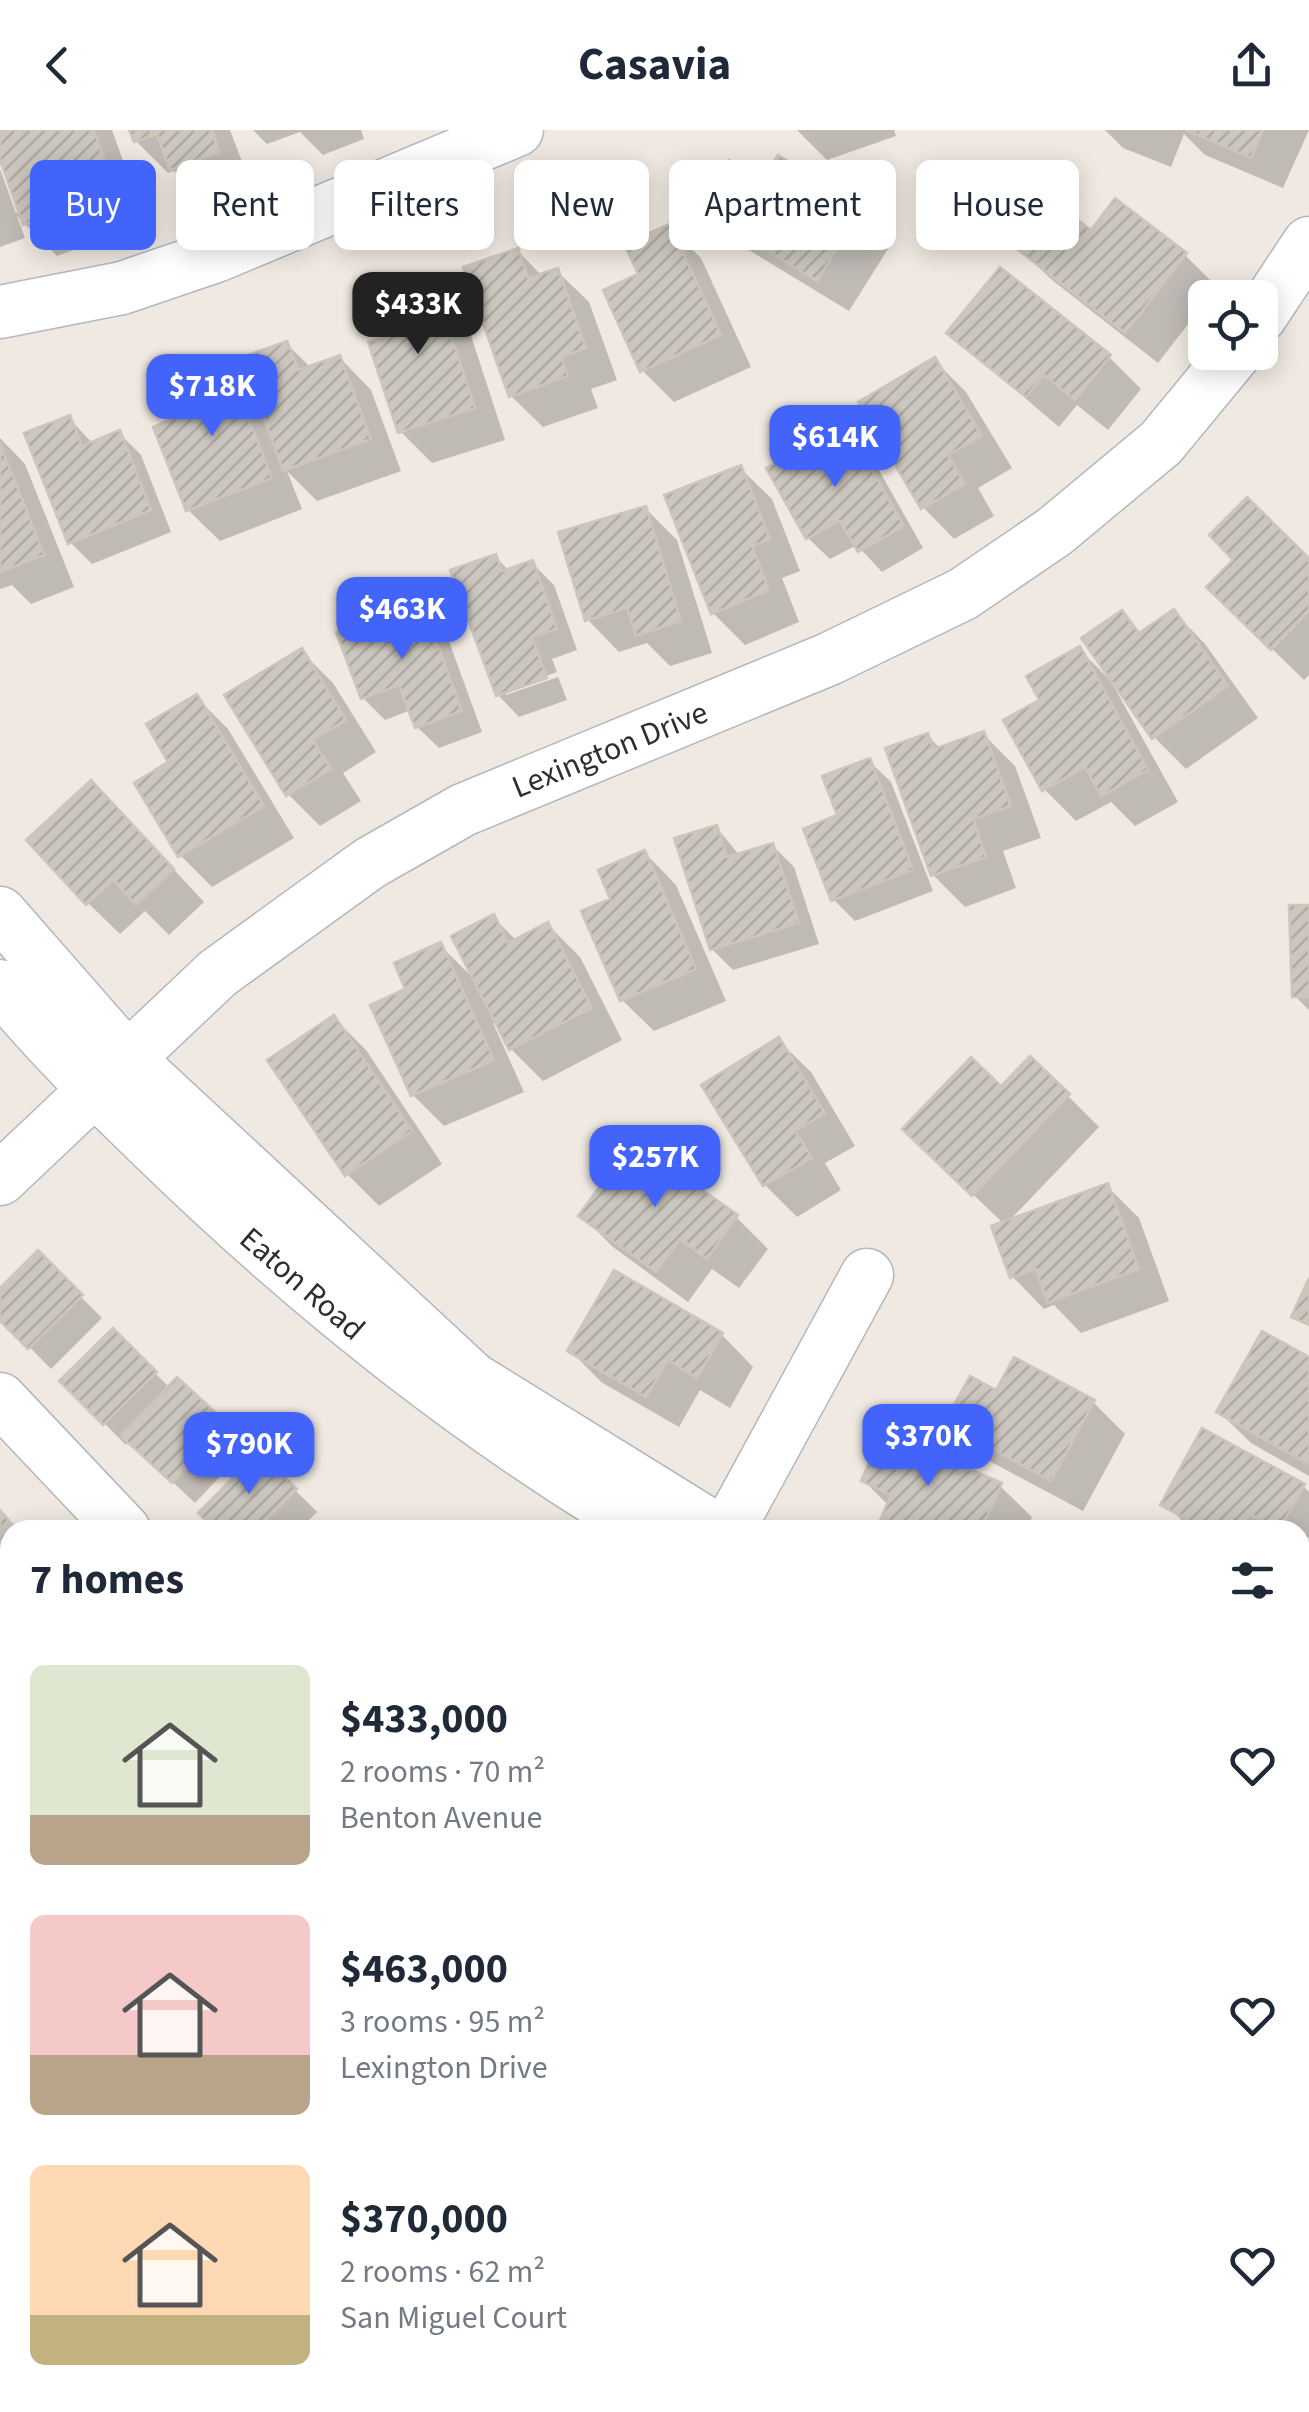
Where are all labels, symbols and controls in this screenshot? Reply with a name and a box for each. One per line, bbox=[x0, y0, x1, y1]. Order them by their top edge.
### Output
text: Casavia bbox=[578, 33, 731, 97]
icon: back bbox=[30, 38, 85, 93]
icon: share bbox=[1224, 38, 1279, 93]
chip: Buy bbox=[30, 160, 156, 250]
chip: Rent bbox=[176, 160, 314, 250]
chip: Filters bbox=[334, 160, 494, 250]
chip: New bbox=[514, 160, 649, 250]
chip: Apartment bbox=[669, 160, 896, 250]
chip: House bbox=[916, 160, 1079, 250]
pin: $433K bbox=[348, 272, 488, 357]
map controls bbox=[1188, 280, 1278, 370]
button: locate bbox=[1188, 280, 1278, 370]
text: $433K bbox=[374, 281, 462, 327]
pin: $718K bbox=[142, 354, 282, 439]
text: $718K bbox=[168, 363, 256, 409]
pin: $614K bbox=[765, 405, 905, 490]
text: $614K bbox=[791, 414, 879, 460]
pin: $463K bbox=[332, 577, 472, 662]
text: $463K bbox=[358, 586, 446, 632]
street label: Lexington Drive bbox=[505, 690, 715, 810]
pin: $257K bbox=[585, 1125, 725, 1210]
text: $257K bbox=[611, 1134, 699, 1180]
street label: Eaton Road bbox=[229, 1216, 375, 1352]
pin: $370K bbox=[858, 1404, 998, 1489]
pin: $790K bbox=[179, 1412, 319, 1497]
text: $370K bbox=[884, 1413, 972, 1459]
text: $790K bbox=[205, 1421, 293, 1467]
text: 7 homes bbox=[30, 1550, 184, 1610]
icon: filters bbox=[1225, 1553, 1280, 1608]
text: $433,000 bbox=[340, 1689, 508, 1749]
icon: home bbox=[110, 1705, 230, 1825]
icon: heart bbox=[1225, 1738, 1280, 1793]
text: 2 rooms · 70 m² bbox=[340, 1749, 545, 1795]
text: Benton Avenue bbox=[340, 1795, 542, 1841]
text: $463,000 bbox=[340, 1939, 508, 1999]
icon: home bbox=[110, 1955, 230, 2075]
icon: heart bbox=[1225, 1988, 1280, 2043]
text: 3 rooms · 95 m² bbox=[340, 1999, 545, 2045]
text: Lexington Drive bbox=[340, 2045, 548, 2091]
text: $370,000 bbox=[340, 2189, 508, 2249]
icon: home bbox=[110, 2205, 230, 2325]
icon: heart bbox=[1225, 2238, 1280, 2293]
text: 2 rooms · 62 m² bbox=[340, 2249, 545, 2295]
text: San Miguel Court bbox=[340, 2295, 567, 2341]

